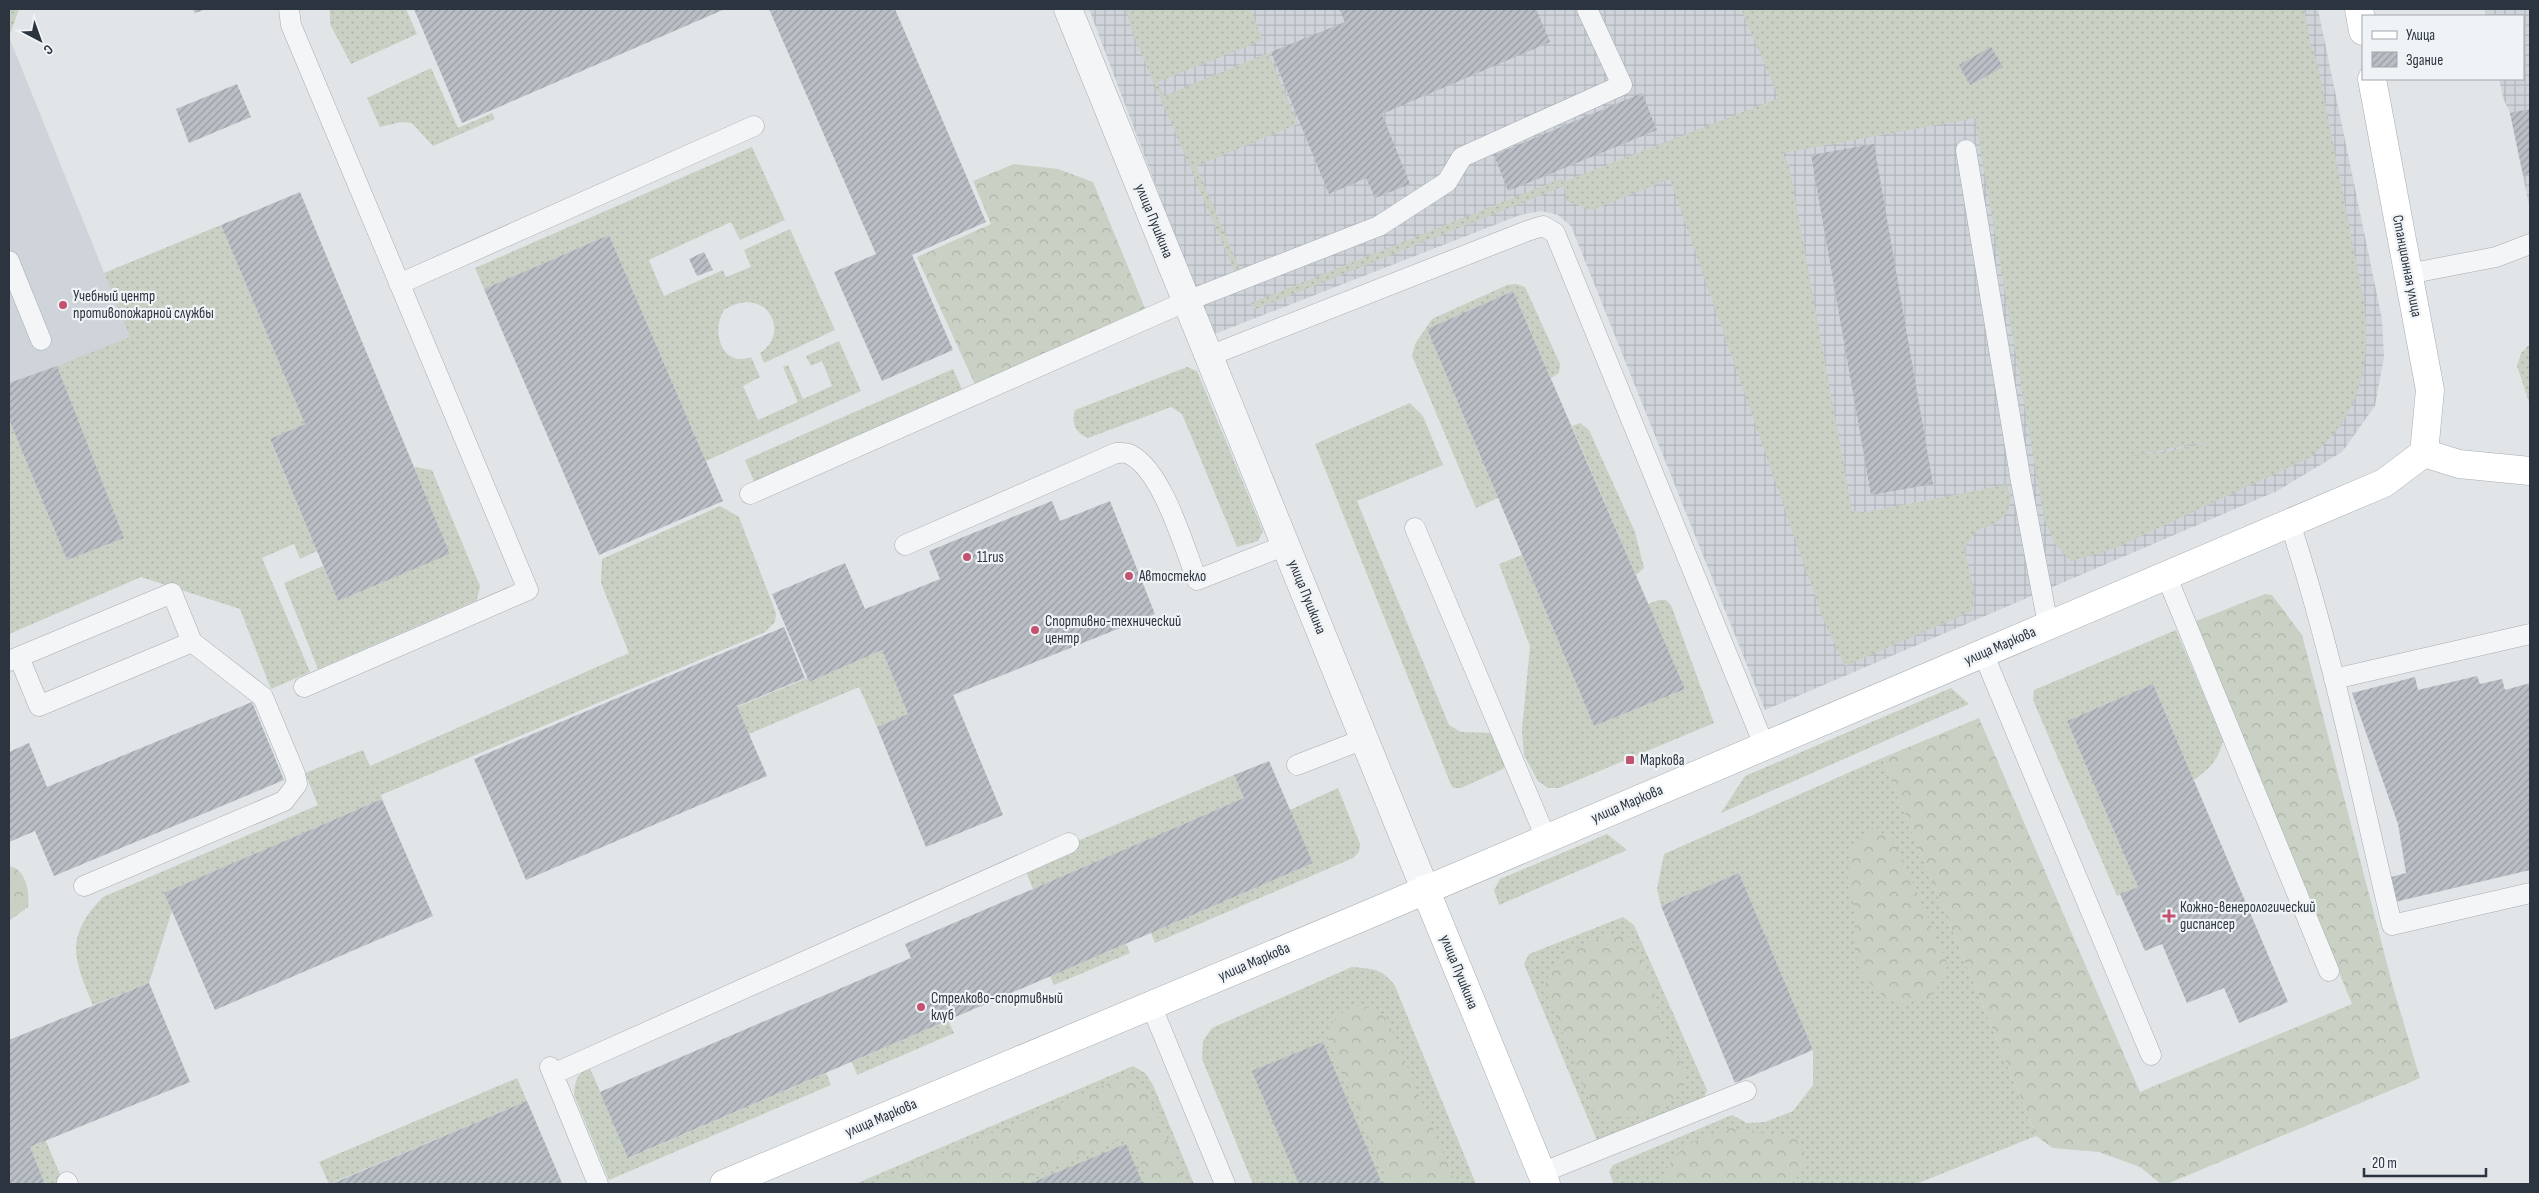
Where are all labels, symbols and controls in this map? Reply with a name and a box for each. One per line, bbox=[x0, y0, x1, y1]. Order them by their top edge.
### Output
north arrow bbox=[15, 15, 65, 65]
legend bbox=[2362, 15, 2524, 80]
text: Улица bbox=[2406, 26, 2435, 45]
text: С bbox=[40, 41, 56, 58]
text: Здание bbox=[2406, 51, 2443, 70]
street label: улица Пушкина bbox=[1130, 181, 1178, 261]
street label: Станционная улица bbox=[2388, 213, 2426, 319]
place label: Учебный центр противопожарной службы bbox=[73, 287, 214, 323]
marker: Учебный центр противопожарной службы bbox=[57, 299, 69, 311]
place label: 11rus bbox=[977, 548, 1004, 567]
marker: 11rus bbox=[961, 551, 973, 563]
street label: улица Пушкина bbox=[1283, 557, 1331, 637]
place label: Автостекло bbox=[1138, 567, 1206, 586]
marker: Автостекло bbox=[1123, 570, 1135, 582]
place label: Спортивно-технический центр bbox=[1045, 612, 1181, 648]
street label: улица Маркова bbox=[1961, 622, 2039, 670]
marker: Спортивно-технический центр bbox=[1029, 624, 1041, 636]
place label: Маркова bbox=[1640, 751, 1685, 770]
marker: Маркова bbox=[1624, 754, 1636, 766]
street label: улица Маркова bbox=[1588, 780, 1666, 828]
place label: Кожно-венерологический диспансер bbox=[2180, 898, 2316, 934]
marker: Кожно-венерологический диспансер bbox=[2162, 909, 2176, 923]
street label: улица Пушкина bbox=[1435, 932, 1483, 1012]
street label: улица Маркова bbox=[1215, 938, 1293, 986]
place label: Стрелково-спортивный клуб bbox=[931, 989, 1063, 1025]
marker: Стрелково-спортивный клуб bbox=[915, 1001, 927, 1013]
street label: улица Маркова bbox=[842, 1094, 920, 1142]
scale bar bbox=[2364, 1146, 2486, 1178]
text: 20 m bbox=[2372, 1154, 2397, 1173]

